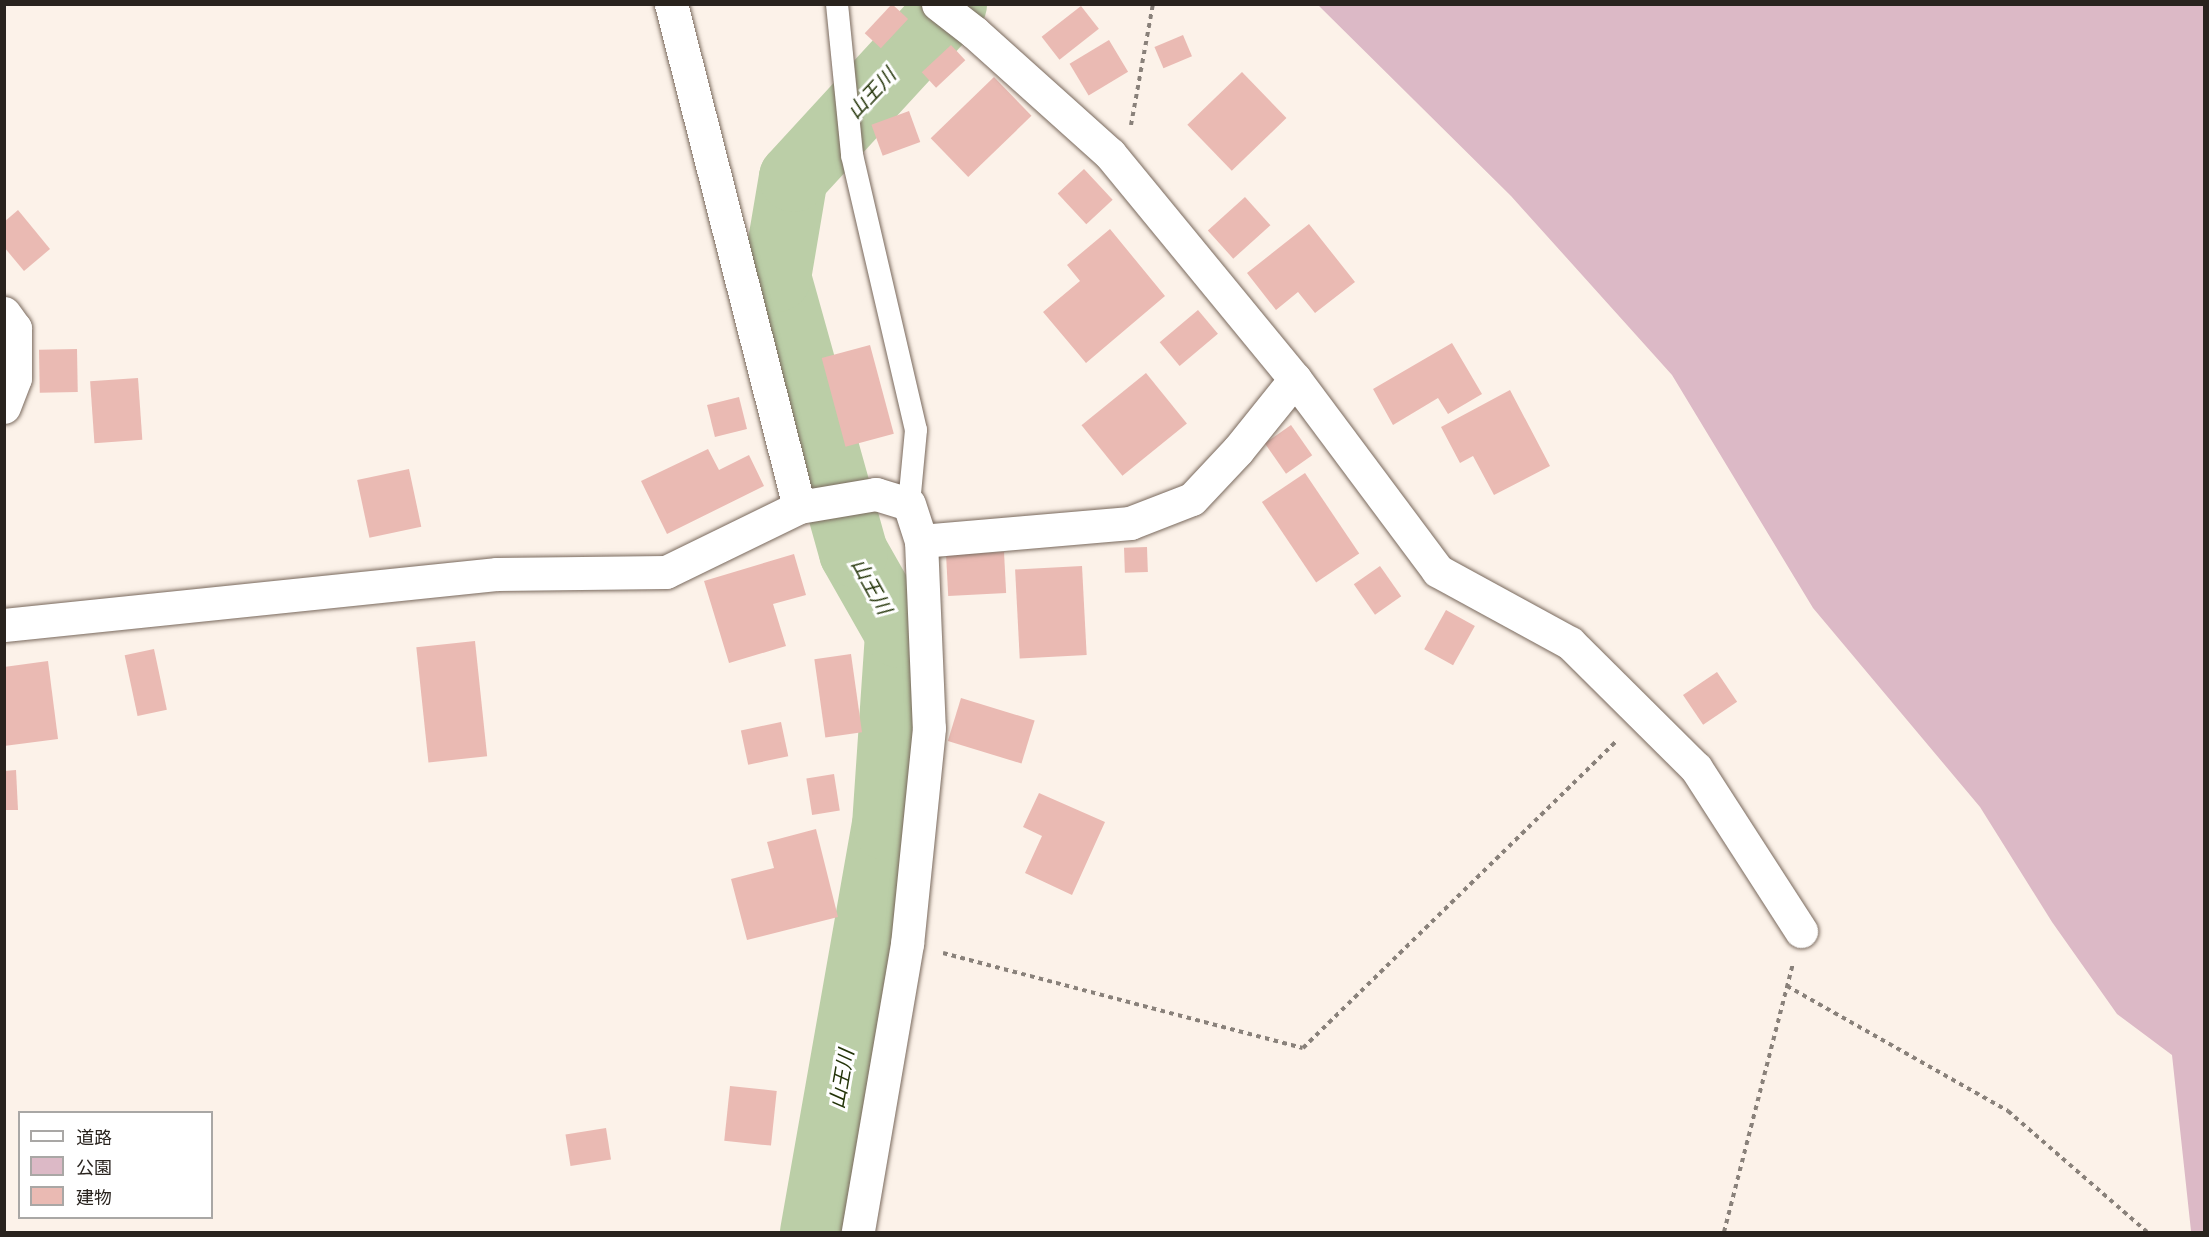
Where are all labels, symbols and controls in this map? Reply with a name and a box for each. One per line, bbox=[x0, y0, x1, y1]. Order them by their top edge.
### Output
water label: 山王川 bbox=[842, 63, 900, 123]
water label: 山王川 bbox=[847, 554, 897, 618]
water label: 山王川 bbox=[824, 1047, 858, 1111]
legend bbox=[18, 1111, 213, 1219]
text: 道路 bbox=[76, 1126, 112, 1149]
text: 公園 bbox=[76, 1156, 112, 1179]
text: 建物 bbox=[76, 1186, 112, 1209]

